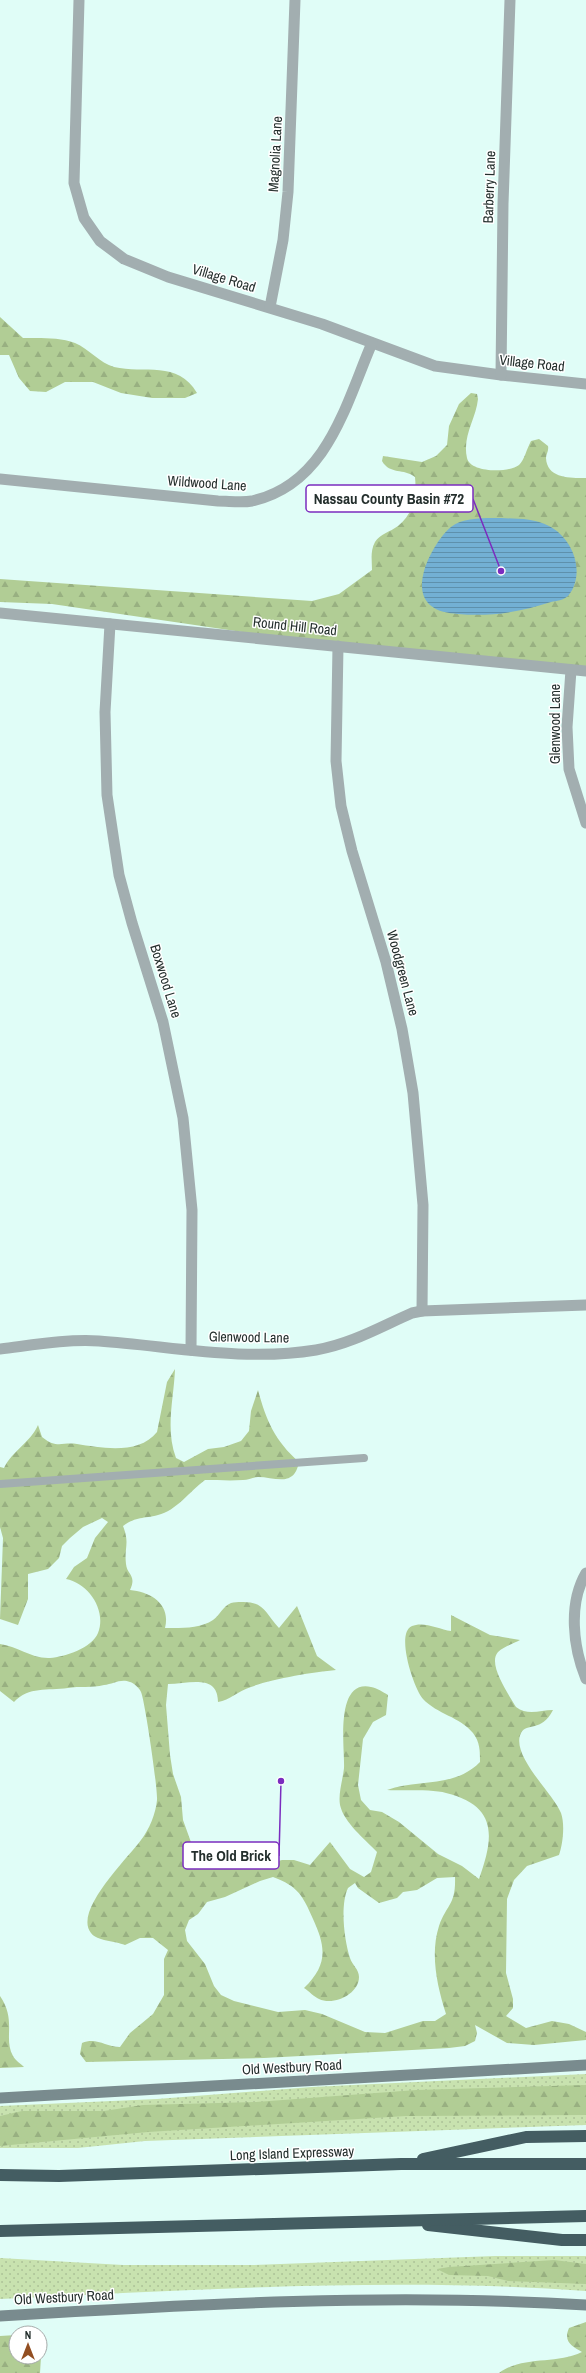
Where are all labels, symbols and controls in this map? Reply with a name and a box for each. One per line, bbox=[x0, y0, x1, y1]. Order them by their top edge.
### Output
street label: Magnolia Lane bbox=[264, 116, 286, 192]
street label: Barberry Lane bbox=[479, 150, 499, 224]
street label: Village Road bbox=[190, 260, 258, 296]
street label: Village Road bbox=[498, 351, 566, 375]
street label: Wildwood Lane bbox=[167, 471, 247, 495]
callout: Nassau County Basin #72 bbox=[306, 485, 473, 512]
text: Nassau County Basin #72 bbox=[314, 488, 464, 509]
street label: Round Hill Road bbox=[252, 613, 338, 639]
street label: Glenwood Lane bbox=[546, 684, 564, 764]
street label: Woodgreen Lane bbox=[383, 928, 423, 1018]
street label: Boxwood Lane bbox=[146, 942, 186, 1020]
street label: Glenwood Lane bbox=[209, 1327, 289, 1347]
callout: The Old Brick bbox=[183, 1842, 279, 1869]
text: The Old Brick bbox=[191, 1845, 271, 1866]
street label: Old Westbury Road bbox=[242, 2055, 342, 2079]
street label: Long Island Expressway bbox=[230, 2142, 355, 2164]
street label: Old Westbury Road bbox=[14, 2285, 114, 2309]
north arrow bbox=[8, 2325, 48, 2365]
text: N bbox=[25, 2328, 31, 2342]

